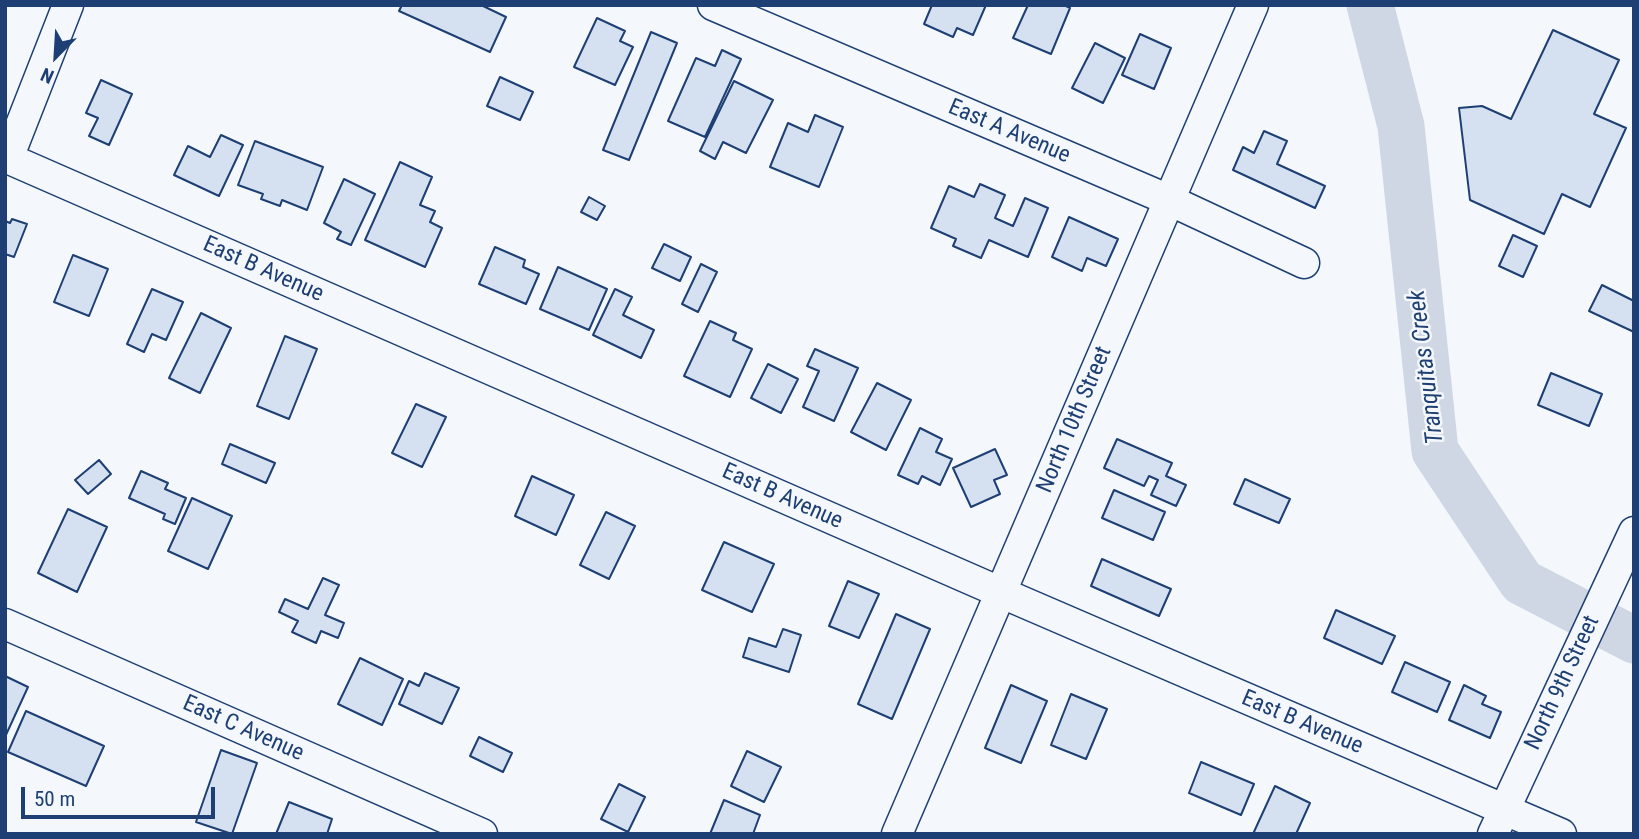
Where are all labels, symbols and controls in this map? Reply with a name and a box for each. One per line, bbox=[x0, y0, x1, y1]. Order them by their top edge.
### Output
north arrow bbox=[21, 21, 91, 91]
text: N bbox=[37, 63, 57, 89]
street label: East A Avenue bbox=[944, 94, 1074, 170]
street label: East B Avenue bbox=[198, 231, 328, 309]
water label: Tranquitas Creek bbox=[1403, 288, 1451, 446]
street label: North 10th Street bbox=[1032, 343, 1118, 497]
street label: East B Avenue bbox=[717, 458, 847, 536]
street label: North 9th Street bbox=[1520, 611, 1606, 755]
street label: East B Avenue bbox=[1237, 685, 1367, 761]
street label: East C Avenue bbox=[178, 690, 308, 768]
scale bar bbox=[24, 772, 219, 816]
text: 50 m bbox=[34, 787, 75, 811]

